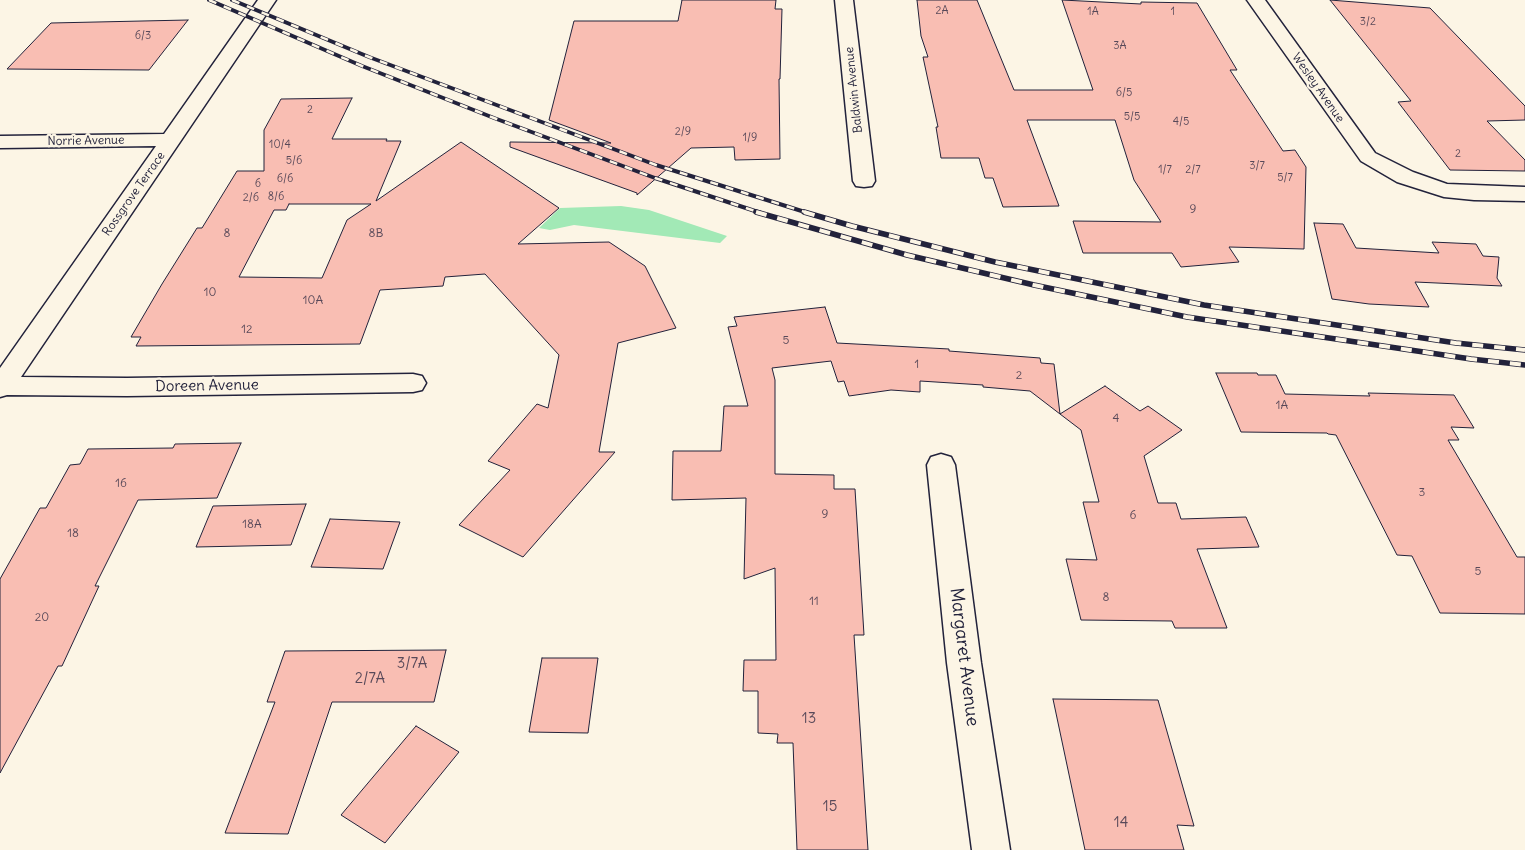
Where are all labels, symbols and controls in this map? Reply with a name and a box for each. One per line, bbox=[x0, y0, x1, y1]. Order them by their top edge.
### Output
house number: 2A bbox=[935, 4, 949, 18]
house number: 1A bbox=[1087, 5, 1099, 19]
house number: 1 bbox=[1171, 5, 1175, 19]
house number: 3/2 bbox=[1360, 15, 1376, 29]
house number: 6/3 bbox=[135, 29, 151, 43]
house number: 3A bbox=[1113, 39, 1127, 53]
street label: Baldwin Avenue bbox=[842, 46, 866, 134]
street label: Wesley Avenue bbox=[1289, 51, 1347, 125]
house number: 6/5 bbox=[1116, 86, 1132, 100]
house number: 2 bbox=[307, 103, 313, 117]
house number: 5/5 bbox=[1124, 110, 1140, 124]
house number: 4/5 bbox=[1173, 115, 1189, 129]
house number: 2/9 bbox=[675, 125, 691, 139]
house number: 1/9 bbox=[743, 131, 757, 145]
street label: Norrie Avenue bbox=[47, 133, 125, 149]
house number: 10/4 bbox=[269, 138, 291, 152]
house number: 2 bbox=[1455, 147, 1461, 161]
street label: Rossgrove Terrace bbox=[100, 149, 168, 239]
house number: 5/6 bbox=[286, 154, 302, 168]
house number: 3/7 bbox=[1249, 159, 1265, 173]
house number: 1/7 bbox=[1158, 163, 1172, 177]
house number: 2/7 bbox=[1185, 163, 1201, 177]
house number: 5/7 bbox=[1277, 171, 1293, 185]
house number: 6/6 bbox=[277, 172, 293, 186]
house number: 6 bbox=[255, 177, 261, 191]
house number: 8/6 bbox=[268, 190, 284, 204]
house number: 2/6 bbox=[243, 191, 259, 205]
house number: 9 bbox=[1190, 203, 1196, 217]
house number: 8 bbox=[224, 227, 230, 241]
house number: 8B bbox=[369, 227, 383, 241]
house number: 10 bbox=[204, 286, 216, 300]
house number: 10A bbox=[303, 294, 323, 308]
house number: 12 bbox=[241, 323, 253, 337]
house number: 5 bbox=[783, 334, 789, 348]
house number: 1 bbox=[915, 358, 919, 372]
house number: 2 bbox=[1016, 369, 1022, 383]
street label: Doreen Avenue bbox=[155, 376, 259, 396]
house number: 1A bbox=[1276, 399, 1288, 413]
house number: 4 bbox=[1113, 412, 1119, 426]
house number: 16 bbox=[115, 477, 127, 491]
house number: 3 bbox=[1419, 486, 1425, 500]
house number: 9 bbox=[822, 508, 828, 522]
house number: 6 bbox=[1130, 509, 1136, 523]
house number: 18A bbox=[242, 518, 262, 532]
house number: 18 bbox=[67, 527, 79, 541]
house number: 5 bbox=[1475, 565, 1481, 579]
street label: Margaret Avenue bbox=[945, 586, 983, 728]
house number: 8 bbox=[1103, 591, 1109, 605]
house number: 11 bbox=[809, 595, 819, 609]
house number: 20 bbox=[35, 611, 49, 625]
house number: 3/7A bbox=[397, 655, 427, 673]
house number: 2/7A bbox=[355, 670, 385, 688]
house number: 13 bbox=[802, 710, 816, 728]
house number: 15 bbox=[823, 798, 837, 816]
house number: 14 bbox=[1114, 814, 1128, 832]

